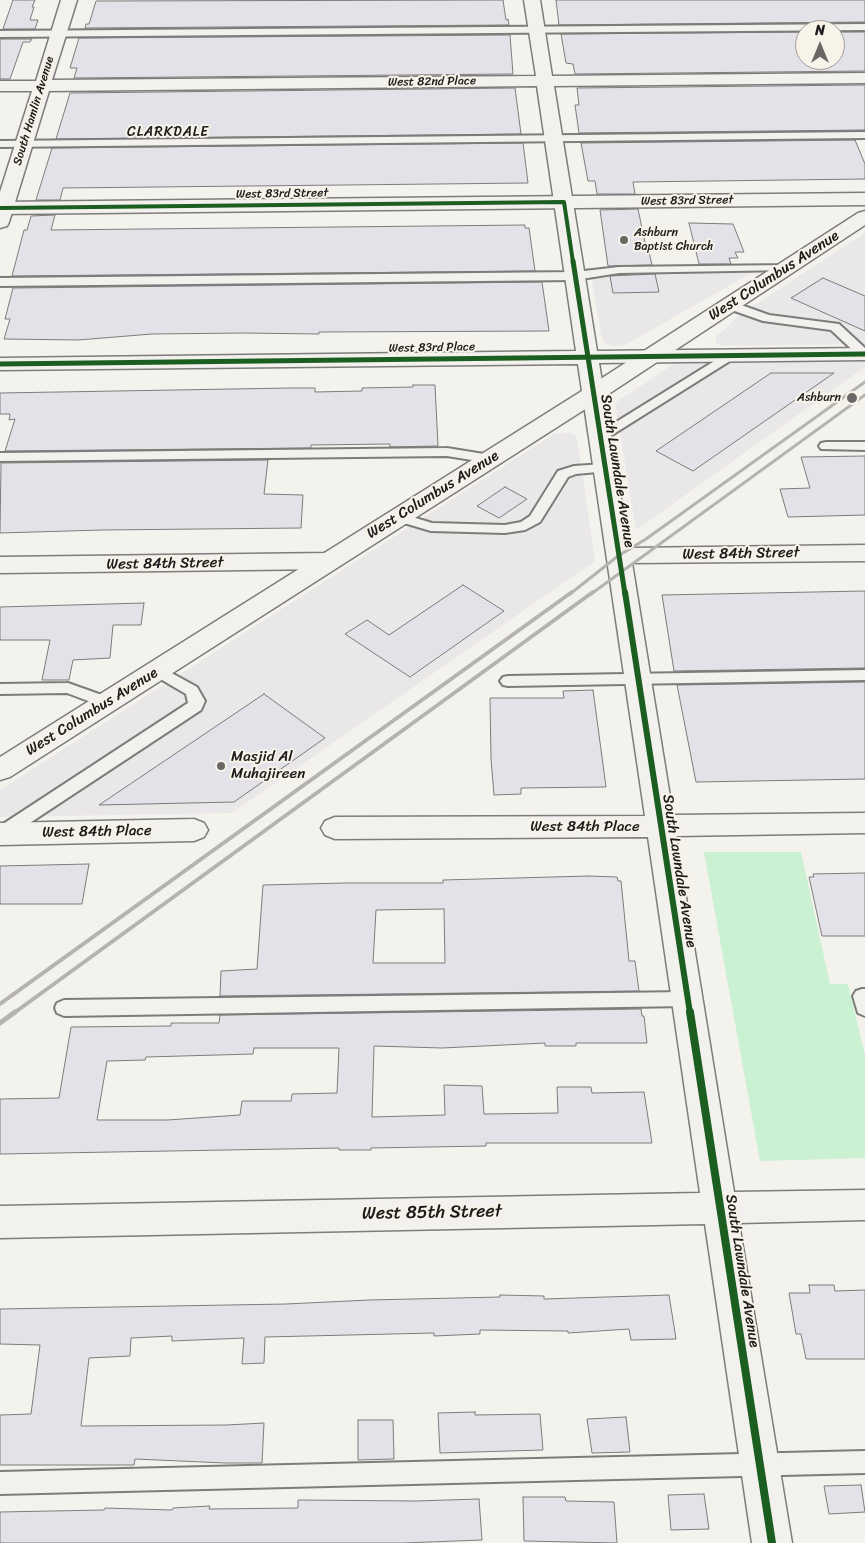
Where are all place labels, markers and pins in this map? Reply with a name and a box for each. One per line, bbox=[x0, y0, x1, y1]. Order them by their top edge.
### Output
place label: Ashburn Baptist Church bbox=[634, 226, 713, 254]
marker: Ashburn Baptist Church bbox=[618, 234, 630, 246]
place label: Ashburn bbox=[797, 391, 841, 405]
marker: Ashburn bbox=[845, 391, 859, 405]
place label: Masjid Al Muhajireen bbox=[231, 748, 305, 783]
marker: Masjid Al Muhajireen bbox=[215, 760, 227, 772]

